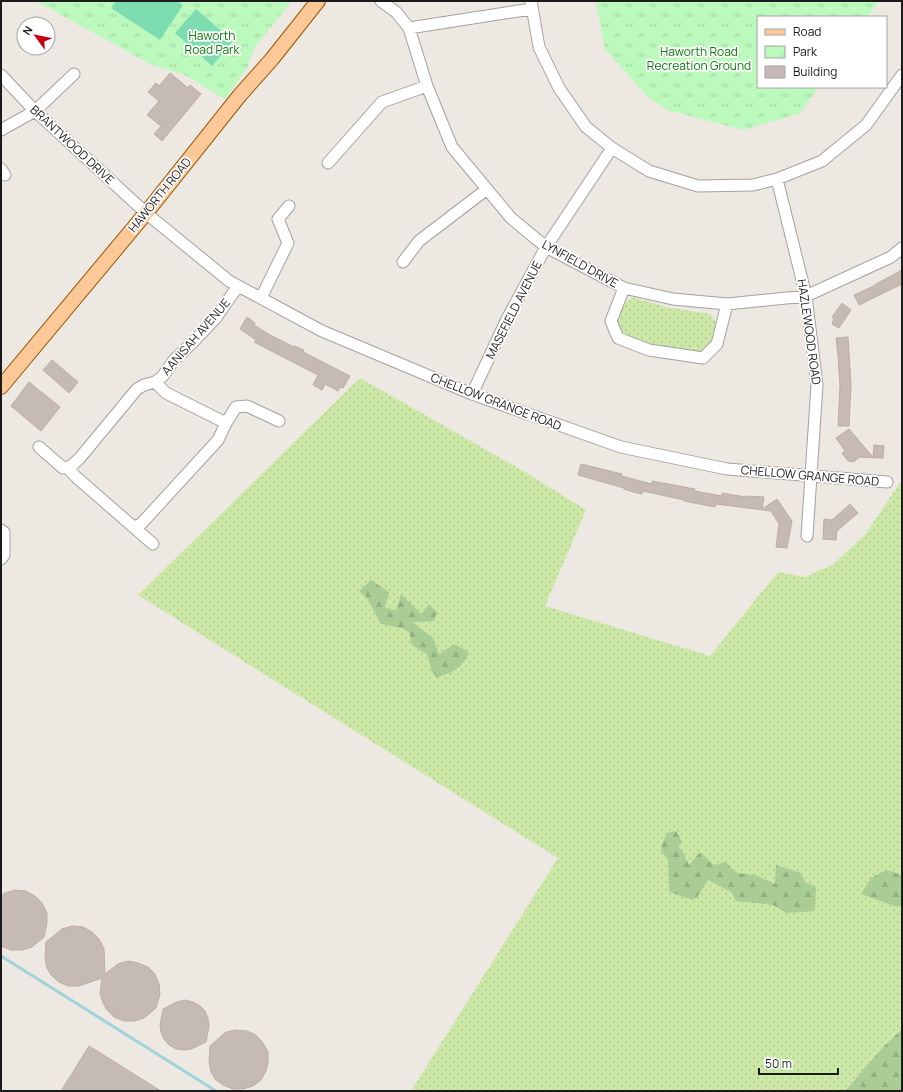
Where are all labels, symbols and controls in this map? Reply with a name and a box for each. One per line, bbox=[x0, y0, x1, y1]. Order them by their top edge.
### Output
north arrow bbox=[16, 16, 56, 56]
legend bbox=[757, 16, 887, 88]
text: N bbox=[19, 23, 36, 38]
text: Road bbox=[793, 23, 821, 40]
park label: Haworth Road Park bbox=[185, 27, 240, 58]
park label: Haworth Road Recreation Ground bbox=[647, 43, 751, 74]
text: Park bbox=[793, 43, 818, 60]
text: Building bbox=[793, 63, 837, 80]
street label: BRANTWOOD DRIVE bbox=[27, 101, 118, 188]
street label: HAWORTH ROAD bbox=[124, 154, 195, 236]
street label: LYNFIELD DRIVE bbox=[539, 236, 621, 292]
street label: MASEFIELD AVENUE bbox=[481, 258, 546, 362]
street label: HAZLEWOOD ROAD bbox=[794, 278, 825, 386]
street label: AANISAH AVENUE bbox=[158, 295, 234, 379]
street label: CHELLOW GRANGE ROAD bbox=[428, 369, 564, 434]
street label: CHELLOW GRANGE ROAD bbox=[740, 461, 880, 490]
scale bar bbox=[759, 1050, 838, 1076]
text: 50 m bbox=[765, 1055, 792, 1072]

